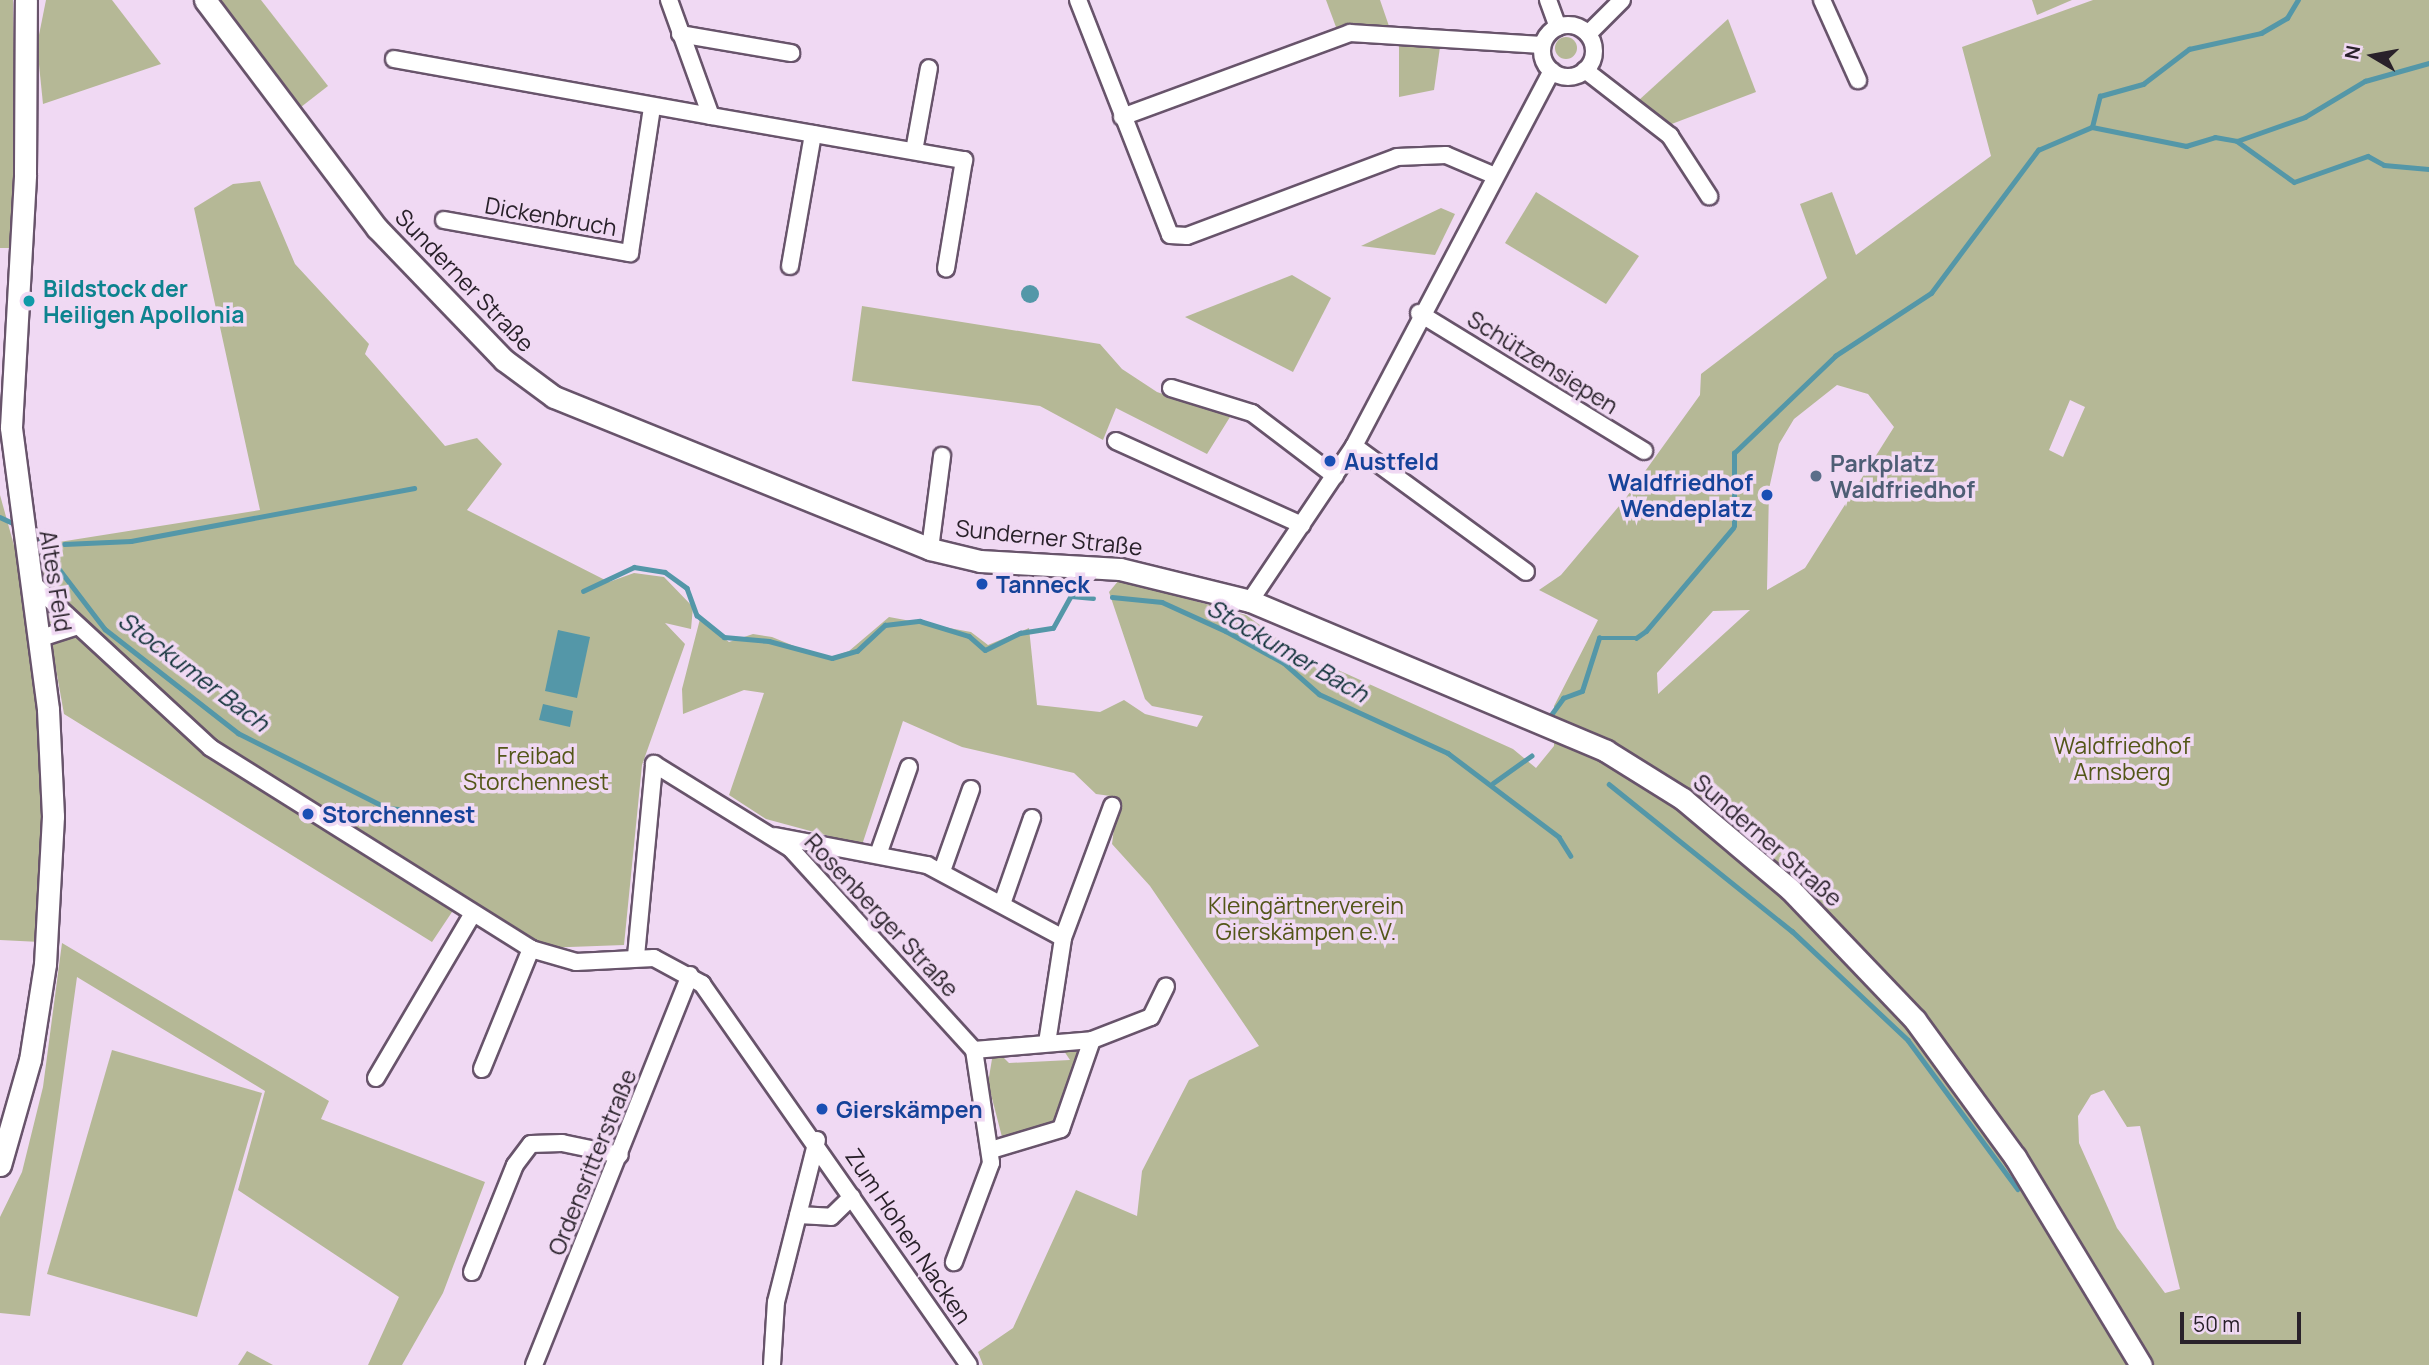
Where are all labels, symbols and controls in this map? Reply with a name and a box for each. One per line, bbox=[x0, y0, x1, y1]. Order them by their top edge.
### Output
north arrow bbox=[2338, 21, 2408, 91]
text: N bbox=[2338, 43, 2366, 61]
street label: Dickenbruch bbox=[483, 191, 619, 241]
street label: Sunderner Straße bbox=[390, 203, 540, 357]
place label: Bildstock der Heiligen Apollonia bbox=[43, 274, 244, 328]
marker: Bildstock der Heiligen Apollonia bbox=[21, 293, 37, 309]
street label: Schützensiepen bbox=[1463, 305, 1623, 419]
place label: Austfeld bbox=[1344, 447, 1439, 475]
place label: Parkplatz Waldfriedhof bbox=[1830, 449, 1975, 503]
marker: Austfeld bbox=[1322, 453, 1338, 469]
place label: Waldfriedhof Wendeplatz bbox=[1608, 468, 1753, 522]
marker: Parkplatz Waldfriedhof bbox=[1808, 468, 1824, 484]
marker: Waldfriedhof Wendeplatz bbox=[1759, 487, 1775, 503]
street label: Sunderner Straße bbox=[954, 513, 1144, 561]
street label: Altes Feld bbox=[34, 528, 78, 634]
place label: Tanneck bbox=[996, 570, 1090, 598]
marker: Tanneck bbox=[974, 576, 990, 592]
water label: Stockumer Bach bbox=[1202, 592, 1374, 708]
water label: Stockumer Bach bbox=[113, 605, 275, 737]
park label: Waldfriedhof Arnsberg bbox=[2054, 731, 2190, 785]
park label: Freibad Storchennest bbox=[463, 741, 609, 795]
street label: Sunderner Straße bbox=[1688, 768, 1848, 912]
place label: Storchennest bbox=[322, 800, 476, 828]
marker: Storchennest bbox=[300, 806, 316, 822]
street label: Rosenberger Straße bbox=[799, 828, 965, 1002]
park label: Kleingärtnerverein Gierskämpen e.V. bbox=[1208, 891, 1404, 945]
street label: Ordensritterstraße bbox=[542, 1065, 642, 1259]
place label: Gierskämpen bbox=[836, 1095, 983, 1123]
marker: Gierskämpen bbox=[814, 1101, 830, 1117]
street label: Zum Hohen Nacken bbox=[840, 1143, 978, 1329]
scale bar bbox=[2184, 1298, 2305, 1342]
text: 50 m bbox=[2193, 1310, 2240, 1338]

